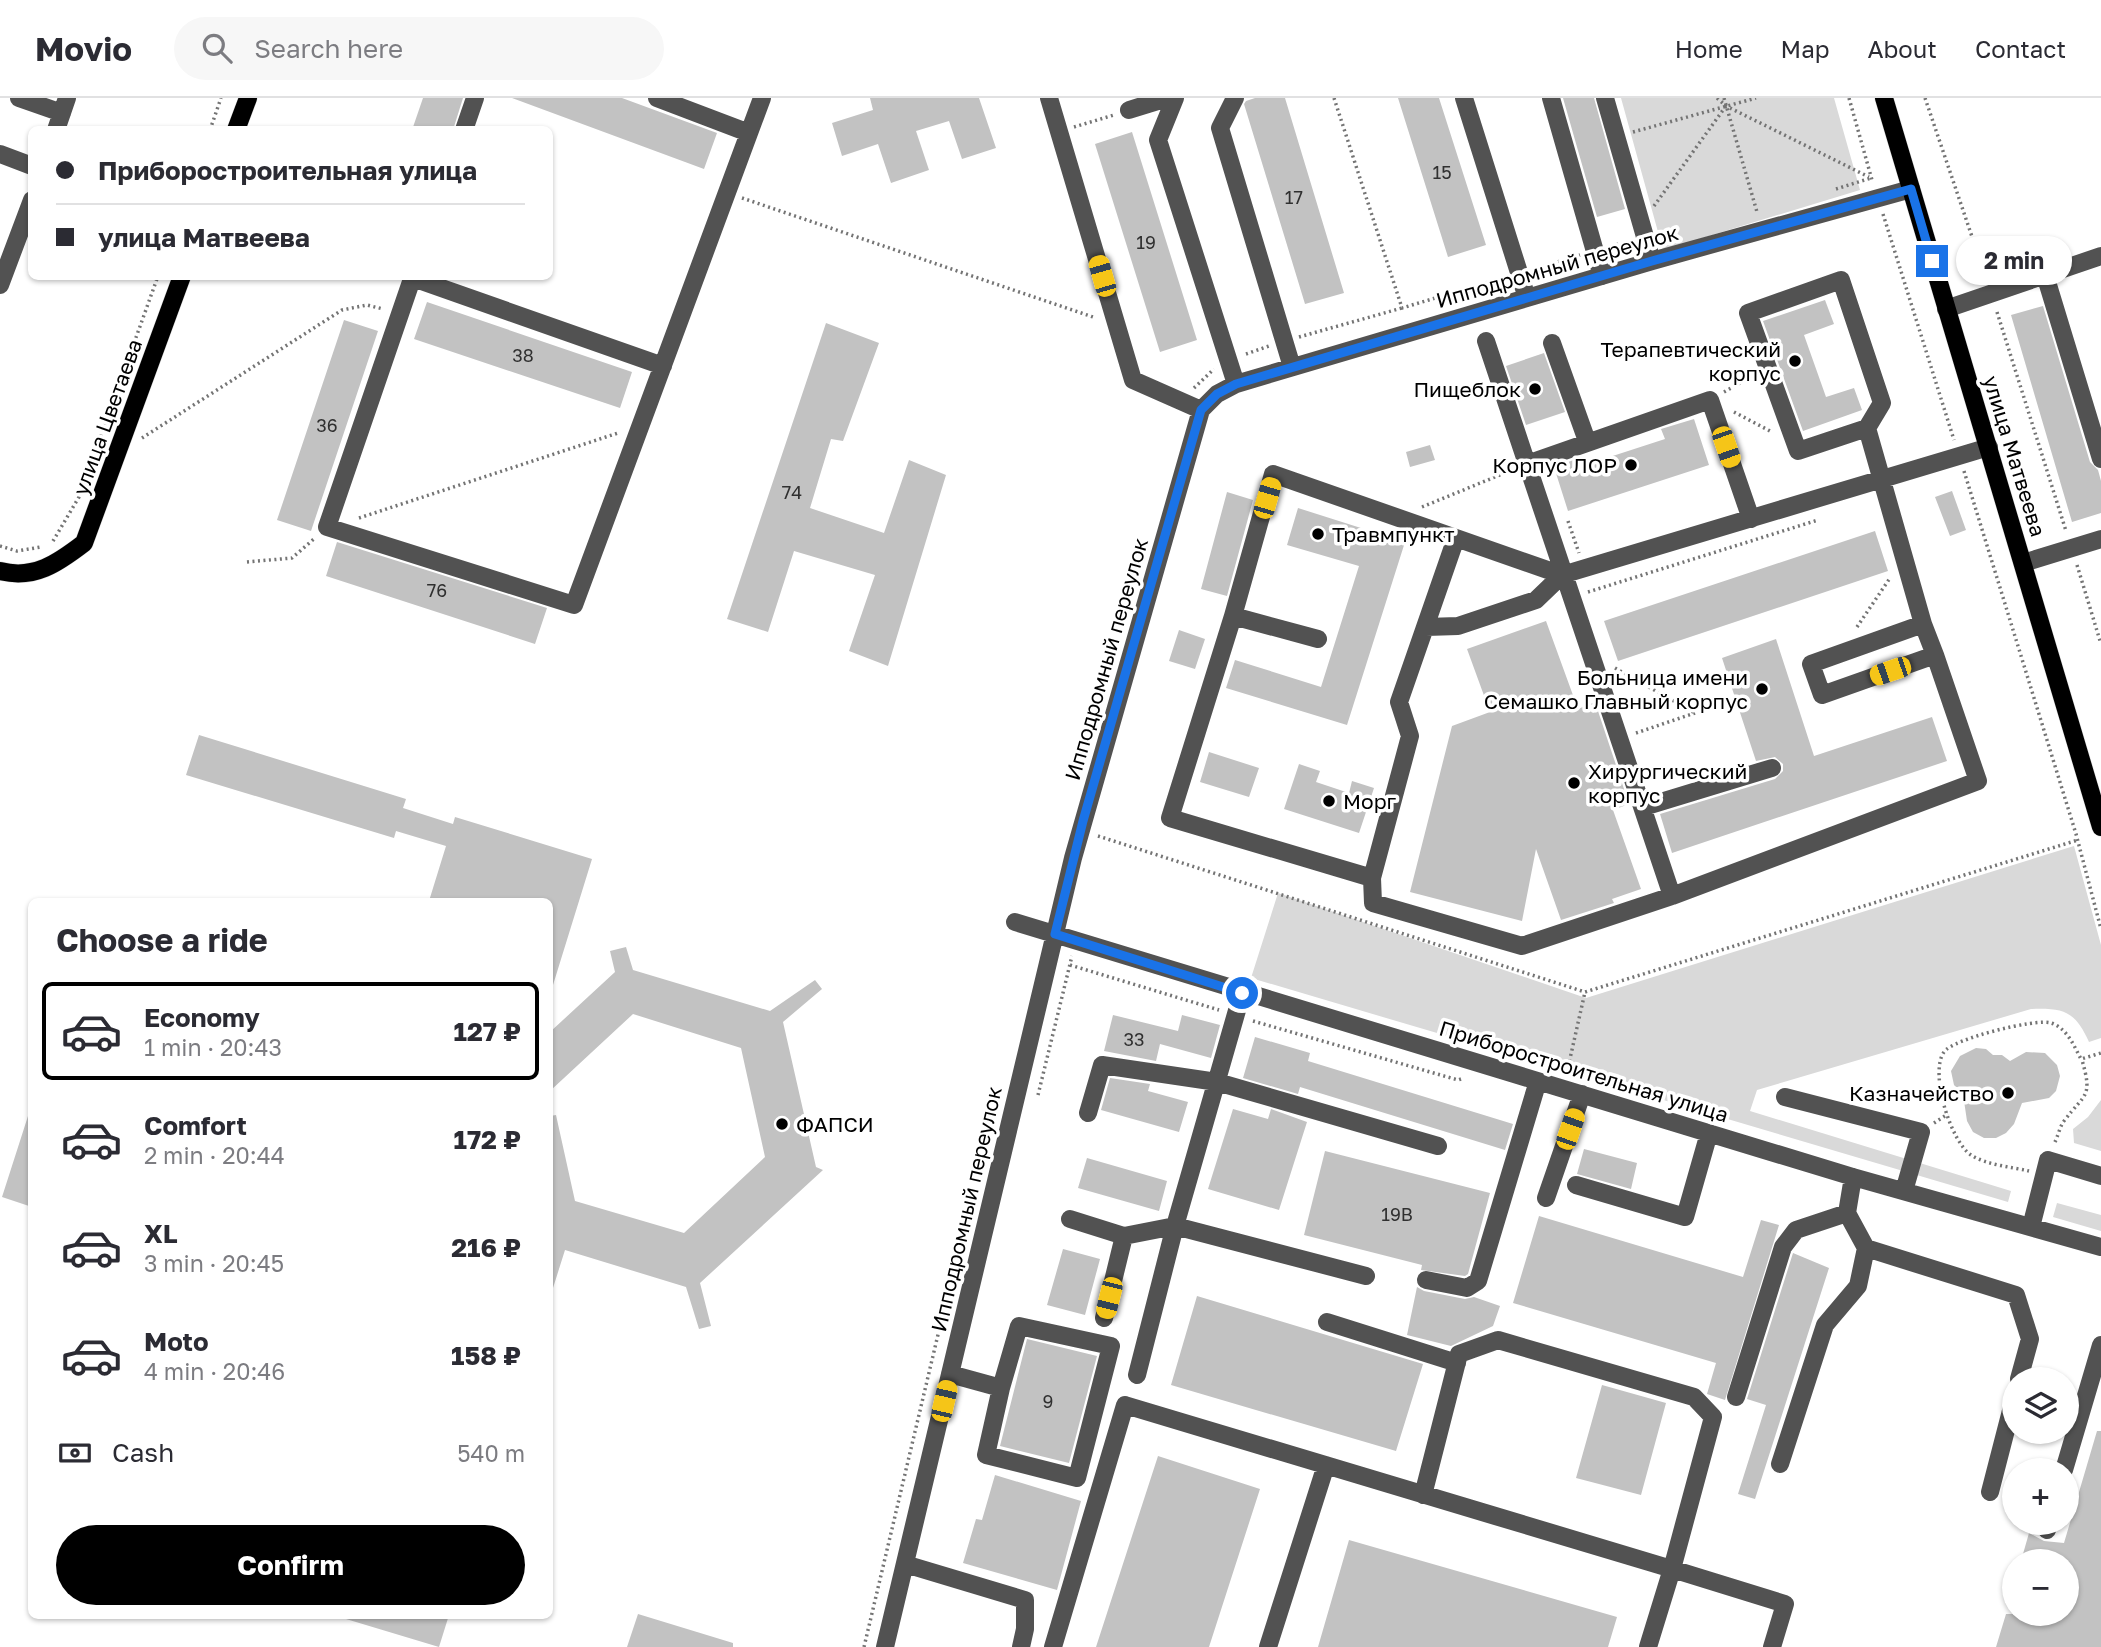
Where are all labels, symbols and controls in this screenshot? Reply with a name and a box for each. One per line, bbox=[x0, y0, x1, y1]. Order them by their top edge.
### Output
search box bbox=[174, 17, 664, 80]
text: Movio bbox=[35, 29, 132, 68]
icon: search bbox=[198, 29, 236, 67]
text: Search here bbox=[254, 33, 403, 64]
text: Home bbox=[1675, 34, 1743, 63]
text: Map bbox=[1781, 34, 1830, 63]
text: About bbox=[1868, 34, 1937, 63]
text: Contact bbox=[1975, 34, 2066, 63]
text: Приборостроительная улица bbox=[98, 155, 477, 186]
house number: 15 bbox=[1432, 161, 1452, 183]
house number: 17 bbox=[1285, 186, 1303, 208]
street label: Ипподромный переулок bbox=[1433, 219, 1681, 313]
text: улица Матвеева bbox=[98, 222, 310, 253]
house number: 19 bbox=[1136, 231, 1156, 253]
callout: 2 min bbox=[1956, 236, 2072, 286]
route end bbox=[1916, 245, 1948, 277]
text: 2 min bbox=[1984, 246, 2044, 274]
car bbox=[1087, 253, 1118, 299]
street label: улица Цветаева bbox=[67, 335, 147, 499]
place label: Терапевтический корпус bbox=[1600, 336, 1781, 386]
house number: 38 bbox=[512, 344, 534, 366]
marker: Терапевтический корпус bbox=[1787, 353, 1803, 369]
street label: улица Матвеева bbox=[1978, 372, 2052, 540]
place label: Пищеблок bbox=[1413, 376, 1521, 402]
marker: Пищеблок bbox=[1527, 381, 1543, 397]
house number: 36 bbox=[316, 414, 338, 436]
car bbox=[1710, 424, 1743, 470]
place label: Корпус ЛОР bbox=[1492, 452, 1617, 478]
marker: Корпус ЛОР bbox=[1623, 457, 1639, 473]
car bbox=[1252, 475, 1283, 521]
house number: 74 bbox=[782, 481, 802, 503]
place label: Травмпункт bbox=[1332, 521, 1454, 547]
marker: Травмпункт bbox=[1310, 526, 1326, 542]
street label: Ипподромный переулок bbox=[1059, 535, 1153, 783]
house number: 76 bbox=[427, 579, 447, 601]
car bbox=[1867, 654, 1914, 688]
place label: Больница имени Семашко Главный корпус bbox=[1484, 664, 1748, 714]
marker: Больница имени Семашко Главный корпус bbox=[1754, 681, 1770, 697]
place label: Хирургический корпус bbox=[1588, 758, 1747, 808]
marker: Хирургический корпус bbox=[1566, 775, 1582, 791]
place label: Морг bbox=[1343, 788, 1397, 814]
marker: Морг bbox=[1321, 793, 1337, 809]
text: Choose a ride bbox=[56, 921, 268, 959]
route start bbox=[1226, 977, 1258, 1009]
icon: car bbox=[60, 1000, 123, 1063]
text: Economy bbox=[144, 1002, 260, 1033]
street label: Приборостроительная улица bbox=[1436, 1015, 1732, 1127]
text: 127 ₽ bbox=[454, 1016, 521, 1047]
house number: 33 bbox=[1123, 1028, 1145, 1050]
text: 1 min · 20:43 bbox=[144, 1033, 282, 1061]
place label: Казначейство bbox=[1849, 1080, 1994, 1106]
street label: Ипподромный переулок bbox=[925, 1084, 1007, 1334]
marker: Казначейство bbox=[2000, 1085, 2016, 1101]
car bbox=[1554, 1106, 1587, 1152]
icon: car bbox=[60, 1108, 123, 1171]
text: Comfort bbox=[144, 1110, 247, 1141]
place label: ФАПСИ bbox=[796, 1111, 874, 1137]
marker: ФАПСИ bbox=[774, 1116, 790, 1132]
text: 172 ₽ bbox=[454, 1124, 521, 1155]
text: 2 min · 20:44 bbox=[144, 1141, 285, 1169]
house number: 19В bbox=[1381, 1203, 1413, 1225]
icon: car bbox=[60, 1216, 123, 1279]
text: XL bbox=[144, 1218, 178, 1249]
text: 216 ₽ bbox=[451, 1232, 521, 1263]
text: 3 min · 20:45 bbox=[144, 1249, 284, 1277]
car bbox=[1094, 1275, 1125, 1321]
icon: car bbox=[60, 1324, 123, 1387]
text: Moto bbox=[144, 1326, 209, 1357]
text: 158 ₽ bbox=[451, 1340, 521, 1371]
text: 4 min · 20:46 bbox=[144, 1357, 285, 1385]
map controls bbox=[2002, 1367, 2079, 1626]
button: layers bbox=[2002, 1367, 2079, 1444]
car bbox=[930, 1378, 959, 1424]
house number: 9 bbox=[1043, 1390, 1053, 1412]
icon: cash bbox=[56, 1434, 94, 1472]
text: Cash bbox=[112, 1437, 174, 1468]
text: 540 m bbox=[457, 1439, 525, 1467]
button: + bbox=[2002, 1458, 2079, 1535]
button: Confirm bbox=[56, 1525, 525, 1605]
button: − bbox=[2002, 1549, 2079, 1626]

